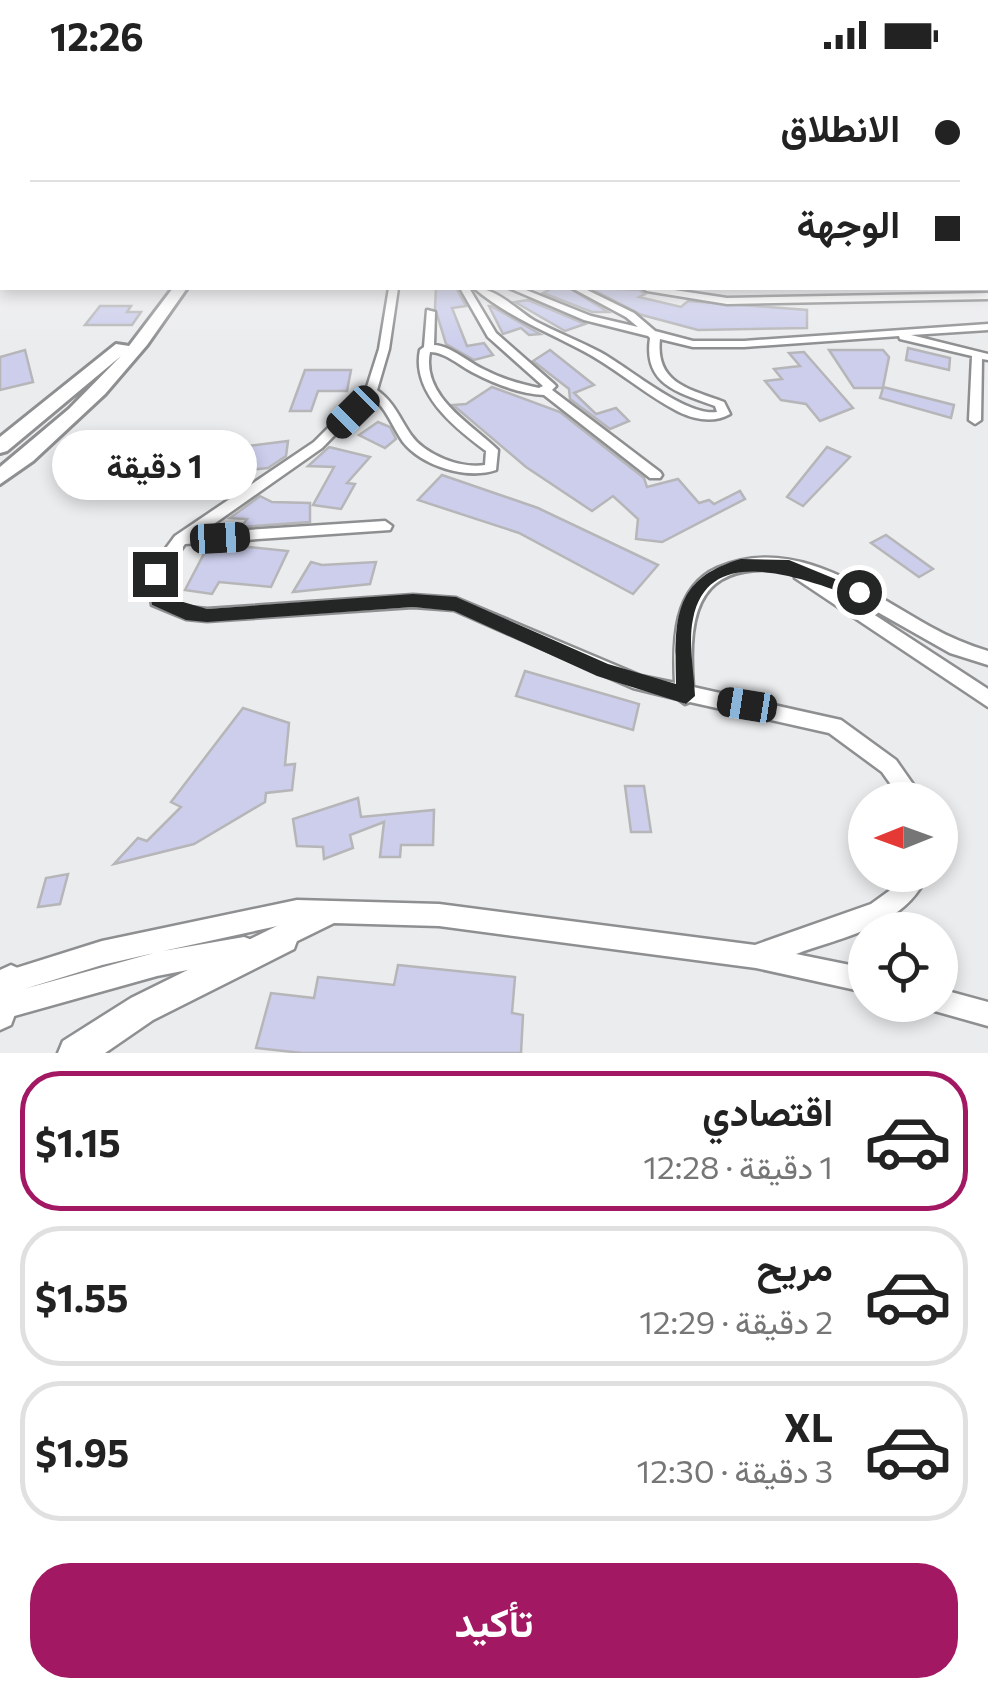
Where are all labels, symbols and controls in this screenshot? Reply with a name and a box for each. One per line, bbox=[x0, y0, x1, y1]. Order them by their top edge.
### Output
text: 12:26 bbox=[50, 12, 144, 59]
text: الانطلاق bbox=[781, 103, 900, 150]
text: الوجهة bbox=[797, 199, 900, 246]
car bbox=[321, 380, 385, 444]
callout: 1 دقيقة bbox=[52, 429, 258, 499]
text: 1 دقيقة bbox=[106, 445, 203, 485]
car bbox=[189, 521, 251, 555]
route end bbox=[133, 552, 178, 597]
route start bbox=[837, 570, 882, 615]
car bbox=[715, 685, 779, 725]
north arrow bbox=[848, 782, 958, 892]
map controls bbox=[848, 782, 958, 1022]
button: locate bbox=[848, 912, 958, 1022]
text: اقتصادي bbox=[702, 1087, 833, 1134]
icon: car bbox=[863, 1096, 953, 1186]
text: $1.15 bbox=[35, 1118, 121, 1165]
text: 1 دقيقة · 12:28 bbox=[643, 1146, 833, 1186]
text: مريح bbox=[757, 1242, 833, 1289]
icon: car bbox=[863, 1251, 953, 1341]
text: $1.55 bbox=[35, 1273, 128, 1320]
text: 2 دقيقة · 12:29 bbox=[639, 1301, 833, 1341]
text: XL bbox=[784, 1403, 833, 1450]
icon: car bbox=[863, 1406, 953, 1496]
text: $1.95 bbox=[35, 1428, 129, 1475]
text: 3 دقيقة · 12:30 bbox=[637, 1450, 833, 1490]
button: تأكيد bbox=[30, 1563, 958, 1678]

